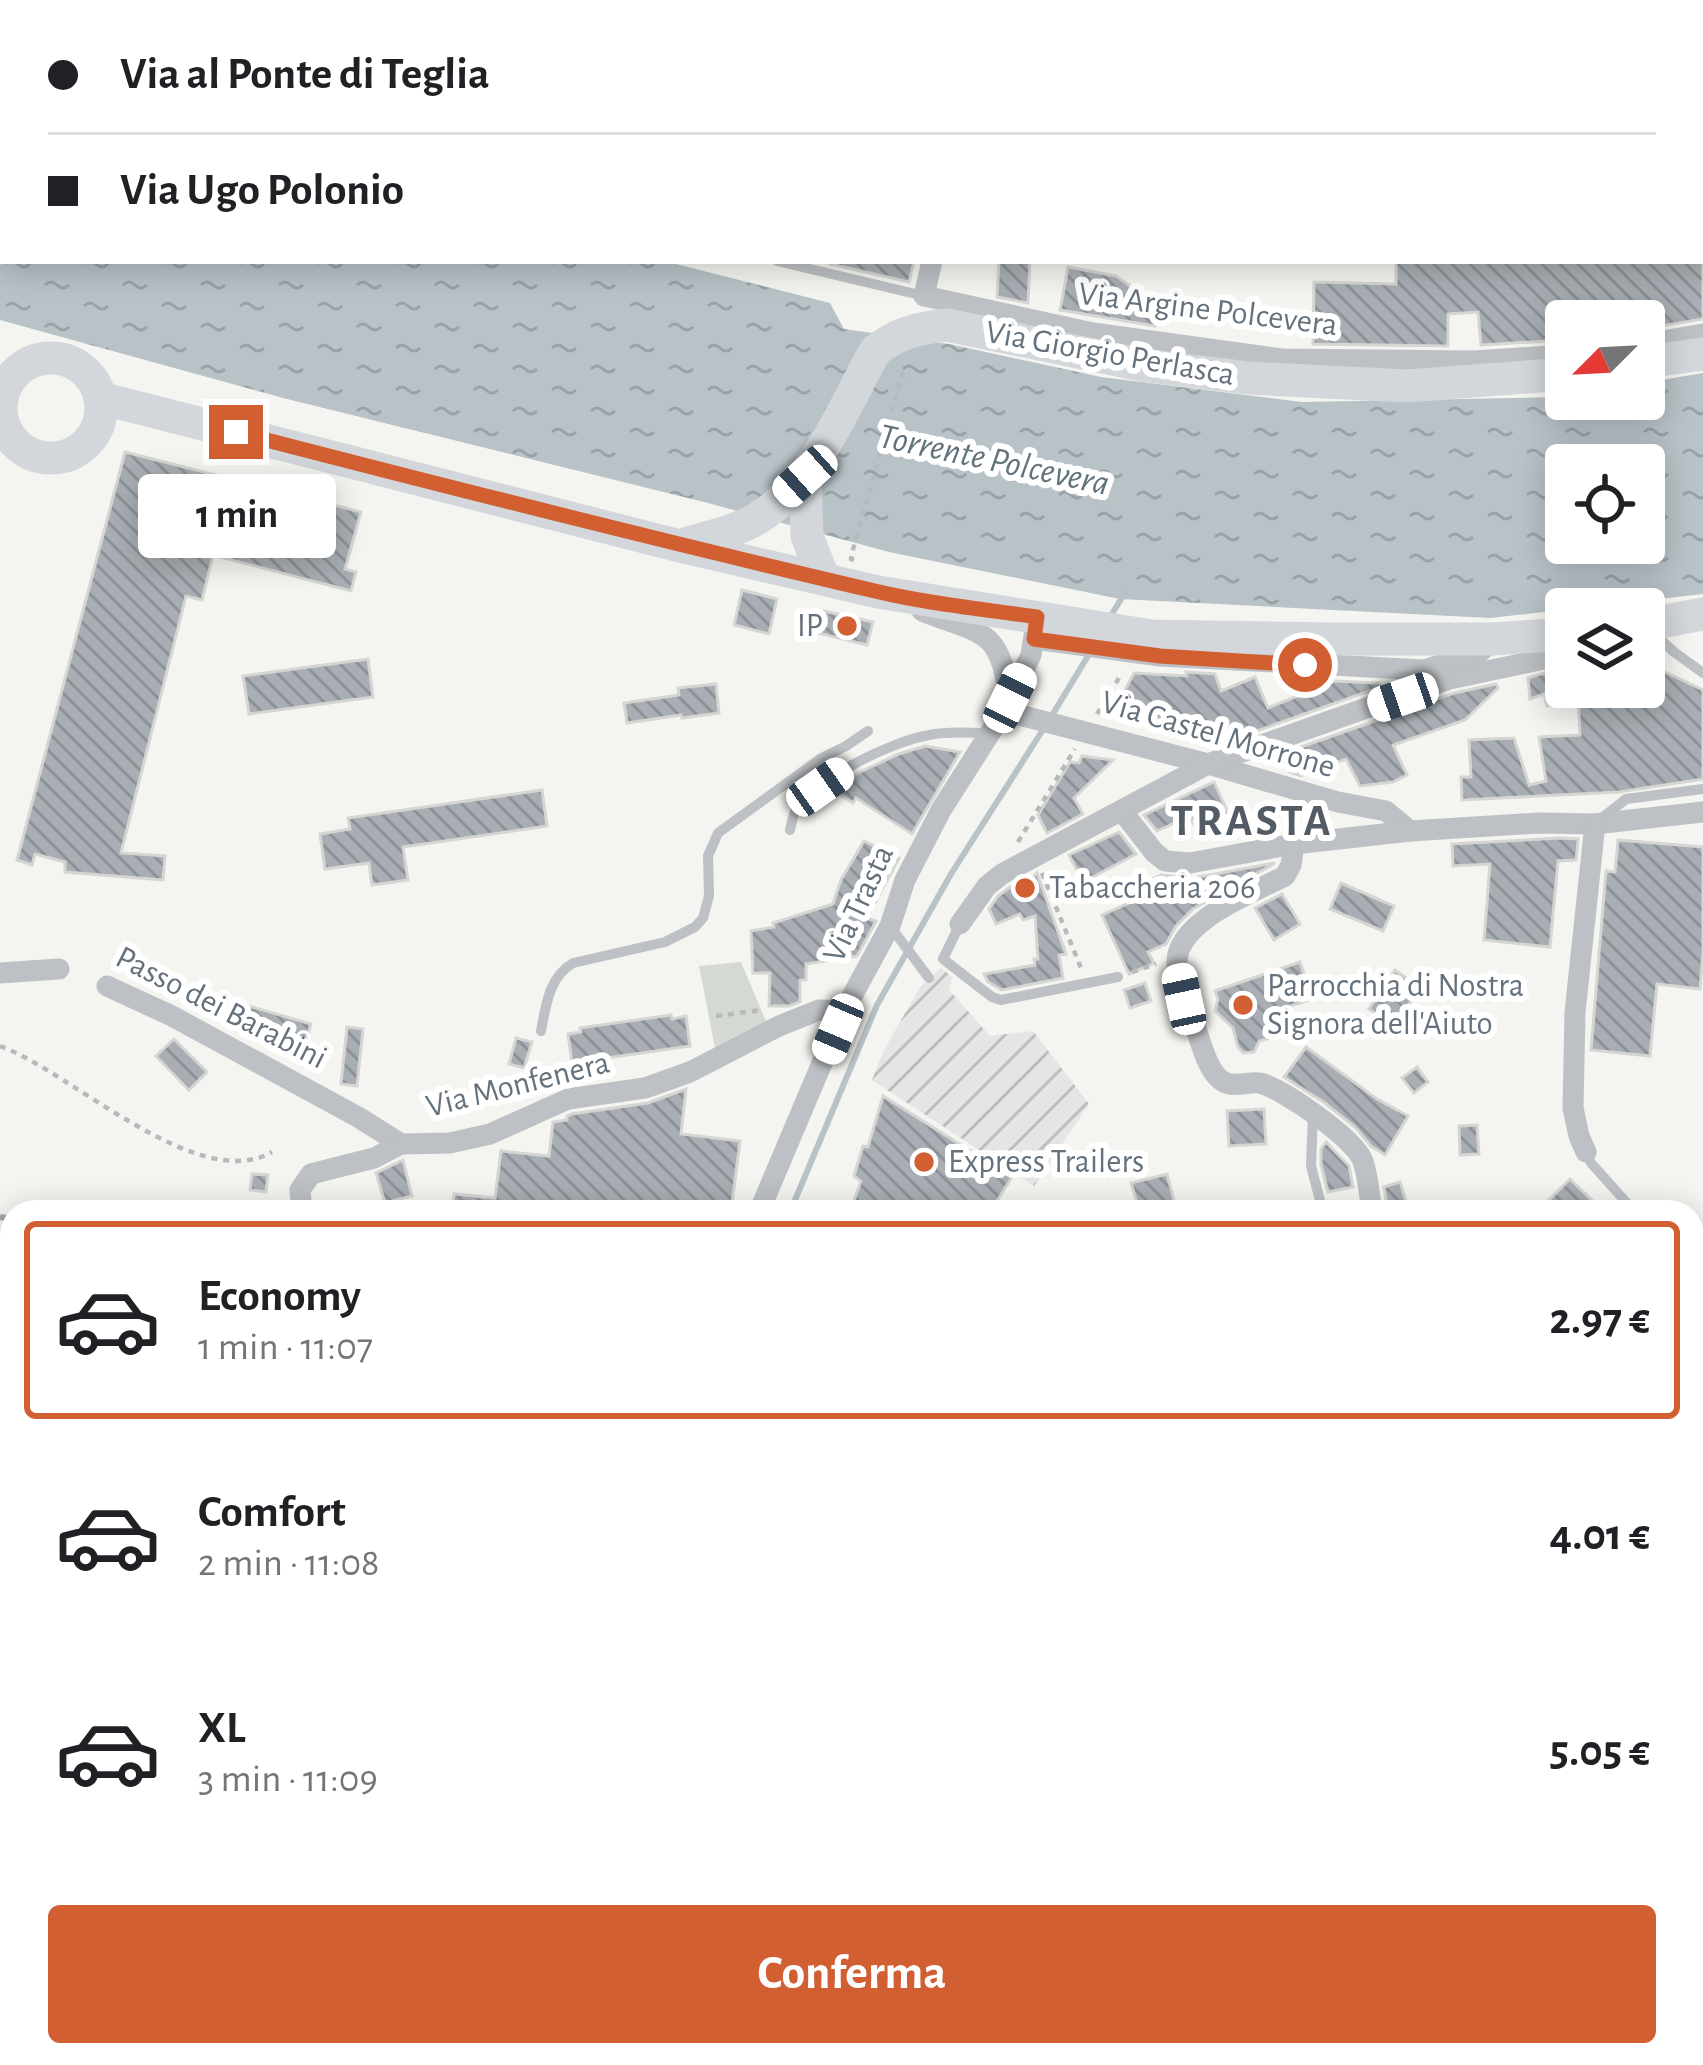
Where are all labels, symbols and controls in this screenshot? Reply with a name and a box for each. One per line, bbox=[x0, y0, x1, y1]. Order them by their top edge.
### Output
text: Via al Ponte di Teglia bbox=[120, 52, 490, 97]
text: Via Ugo Polonio bbox=[120, 168, 404, 213]
street label: Via Argine Polcevera bbox=[1077, 278, 1339, 342]
north arrow bbox=[1545, 300, 1665, 420]
map controls bbox=[1545, 300, 1665, 708]
street label: Via Giorgio Perlasca bbox=[983, 316, 1237, 392]
route end bbox=[209, 405, 263, 459]
water label: Torrente Polcevera bbox=[876, 418, 1112, 502]
car bbox=[766, 439, 844, 513]
button: locate bbox=[1545, 444, 1665, 564]
callout: 1 min bbox=[137, 474, 335, 558]
text: 1 min bbox=[196, 496, 278, 535]
button: layers bbox=[1545, 588, 1665, 708]
place label: IP bbox=[797, 610, 823, 643]
marker: IP bbox=[834, 613, 860, 639]
route start bbox=[1278, 638, 1332, 692]
car bbox=[978, 658, 1042, 738]
car bbox=[1363, 668, 1443, 726]
street label: Via Castel Morrone bbox=[1097, 686, 1339, 784]
car bbox=[780, 752, 860, 822]
district label: TRASTA bbox=[1170, 799, 1334, 844]
street label: Via Trasta bbox=[818, 840, 900, 968]
place label: Tabaccheria 206 bbox=[1049, 872, 1255, 905]
marker: Tabaccheria 206 bbox=[1012, 875, 1038, 901]
street label: Passo dei Barabini bbox=[110, 941, 332, 1075]
car bbox=[1159, 960, 1209, 1038]
place label: Parrocchia di Nostra Signora dell'Aiuto bbox=[1267, 970, 1524, 1041]
car bbox=[807, 989, 869, 1069]
marker: Parrocchia di Nostra Signora dell'Aiuto bbox=[1230, 992, 1256, 1018]
street label: Via Monfenera bbox=[423, 1046, 613, 1124]
place label: Express Trailers bbox=[948, 1146, 1144, 1179]
marker: Express Trailers bbox=[911, 1149, 937, 1175]
icon: car bbox=[54, 1266, 162, 1374]
text: Economy bbox=[198, 1274, 361, 1319]
text: 2.97 € bbox=[1550, 1297, 1650, 1342]
text: 1 min · 11:07 bbox=[198, 1328, 373, 1367]
icon: car bbox=[54, 1482, 162, 1590]
text: Comfort bbox=[198, 1490, 346, 1535]
text: 4.01 € bbox=[1550, 1513, 1650, 1558]
text: 2 min · 11:08 bbox=[198, 1544, 380, 1583]
icon: car bbox=[54, 1698, 162, 1806]
text: XL bbox=[198, 1706, 246, 1751]
text: 5.05 € bbox=[1550, 1729, 1650, 1774]
text: 3 min · 11:09 bbox=[198, 1760, 378, 1799]
button: Conferma bbox=[48, 1905, 1656, 2043]

